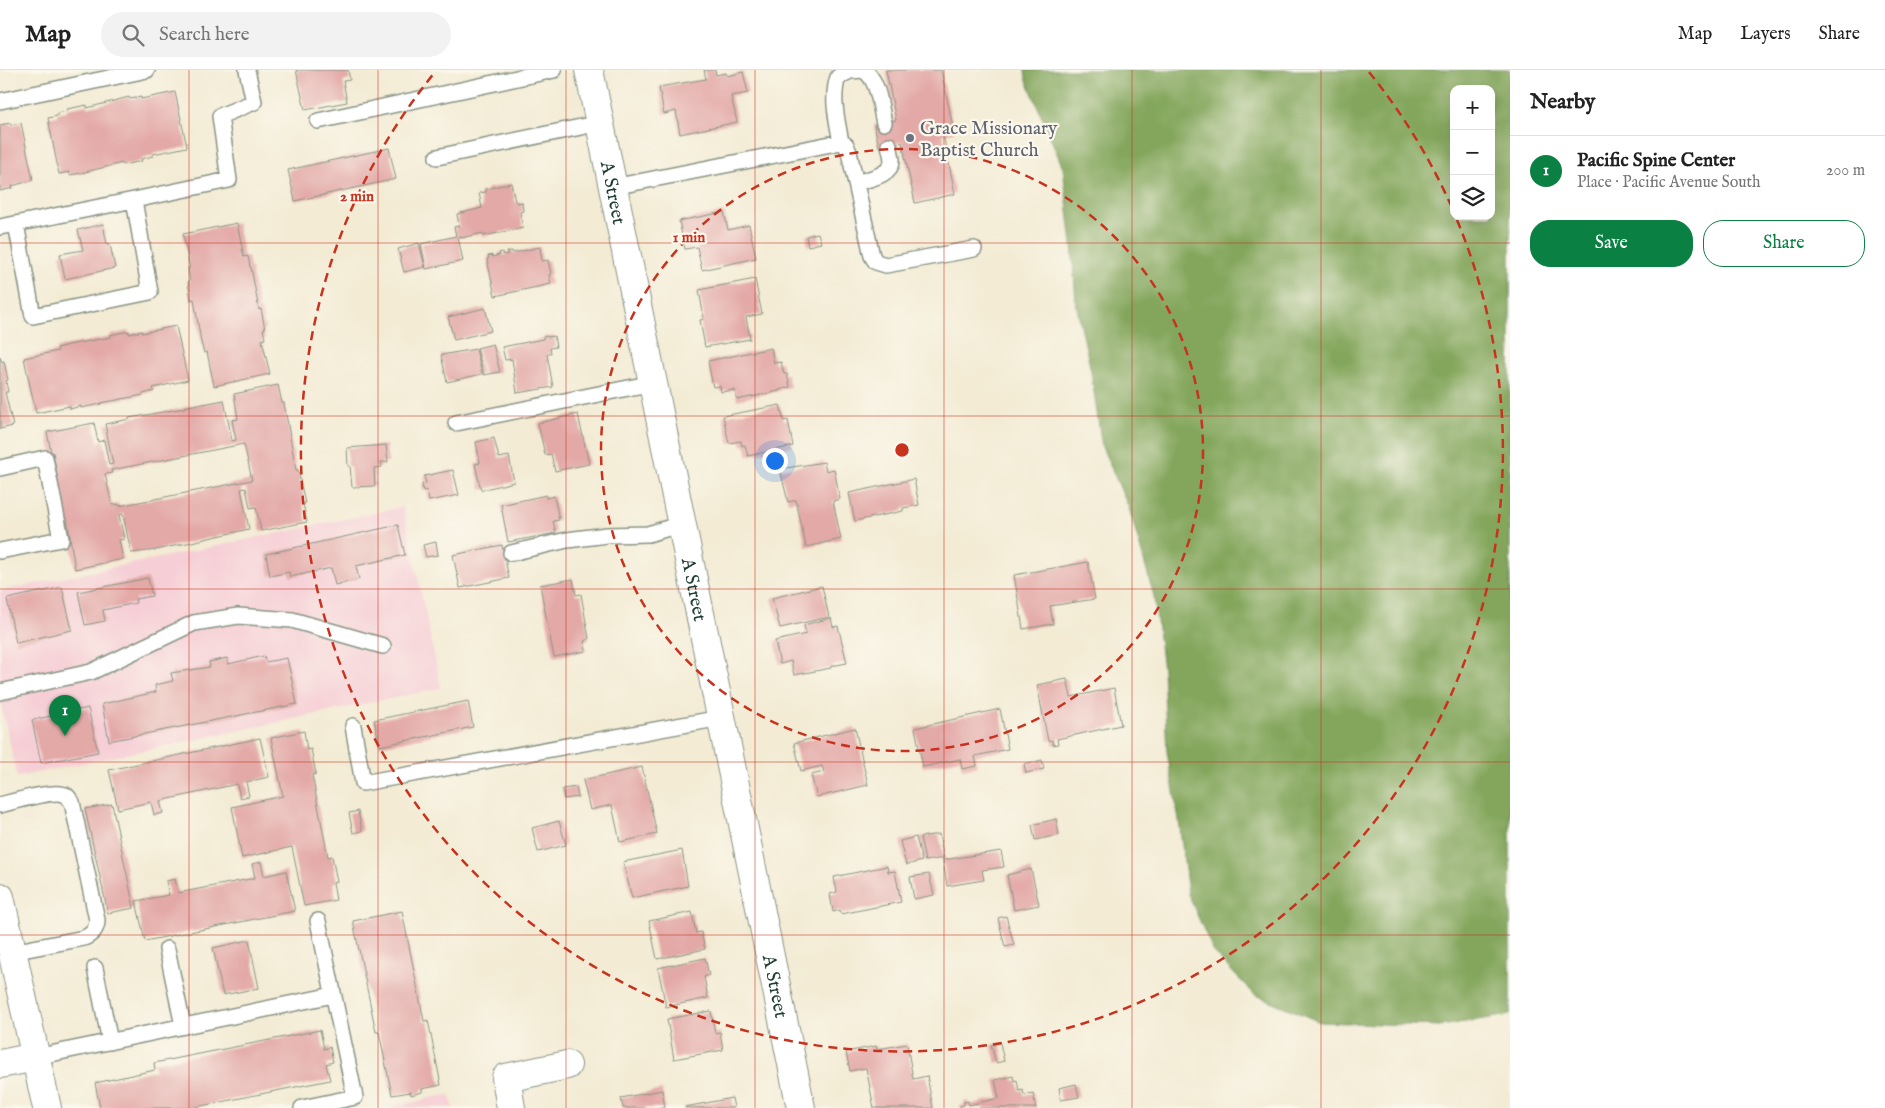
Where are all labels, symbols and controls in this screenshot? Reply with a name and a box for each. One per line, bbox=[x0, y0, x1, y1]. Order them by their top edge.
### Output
search box bbox=[101, 12, 451, 57]
text: Map bbox=[25, 19, 71, 50]
icon: search bbox=[119, 21, 147, 49]
text: Search here bbox=[159, 23, 250, 47]
text: Map bbox=[1678, 23, 1712, 46]
text: Layers bbox=[1740, 23, 1791, 46]
text: Share bbox=[1819, 23, 1860, 46]
map controls bbox=[1450, 85, 1495, 220]
button: + bbox=[1450, 85, 1495, 130]
text: Nearby bbox=[1530, 89, 1595, 116]
place label: Grace Missionary Baptist Church bbox=[920, 117, 1058, 163]
button: − bbox=[1450, 130, 1495, 175]
marker: Grace Missionary Baptist Church bbox=[904, 132, 916, 144]
text: Pacific Spine Center bbox=[1577, 149, 1735, 173]
street label: A Street bbox=[594, 158, 630, 227]
text: 1 bbox=[1543, 161, 1549, 181]
text: 200 m bbox=[1826, 161, 1865, 181]
text: Place · Pacific Avenue South bbox=[1577, 173, 1761, 193]
button: layers bbox=[1450, 175, 1495, 220]
text: 2 min bbox=[340, 187, 374, 206]
button: Save bbox=[1530, 220, 1693, 267]
button: Share bbox=[1703, 220, 1865, 267]
text: 1 min bbox=[673, 228, 705, 247]
centre of rings bbox=[893, 441, 911, 459]
your location bbox=[762, 448, 788, 474]
street label: A Street bbox=[675, 555, 711, 624]
pin: 1 bbox=[49, 695, 81, 736]
street label: A Street bbox=[756, 952, 792, 1021]

